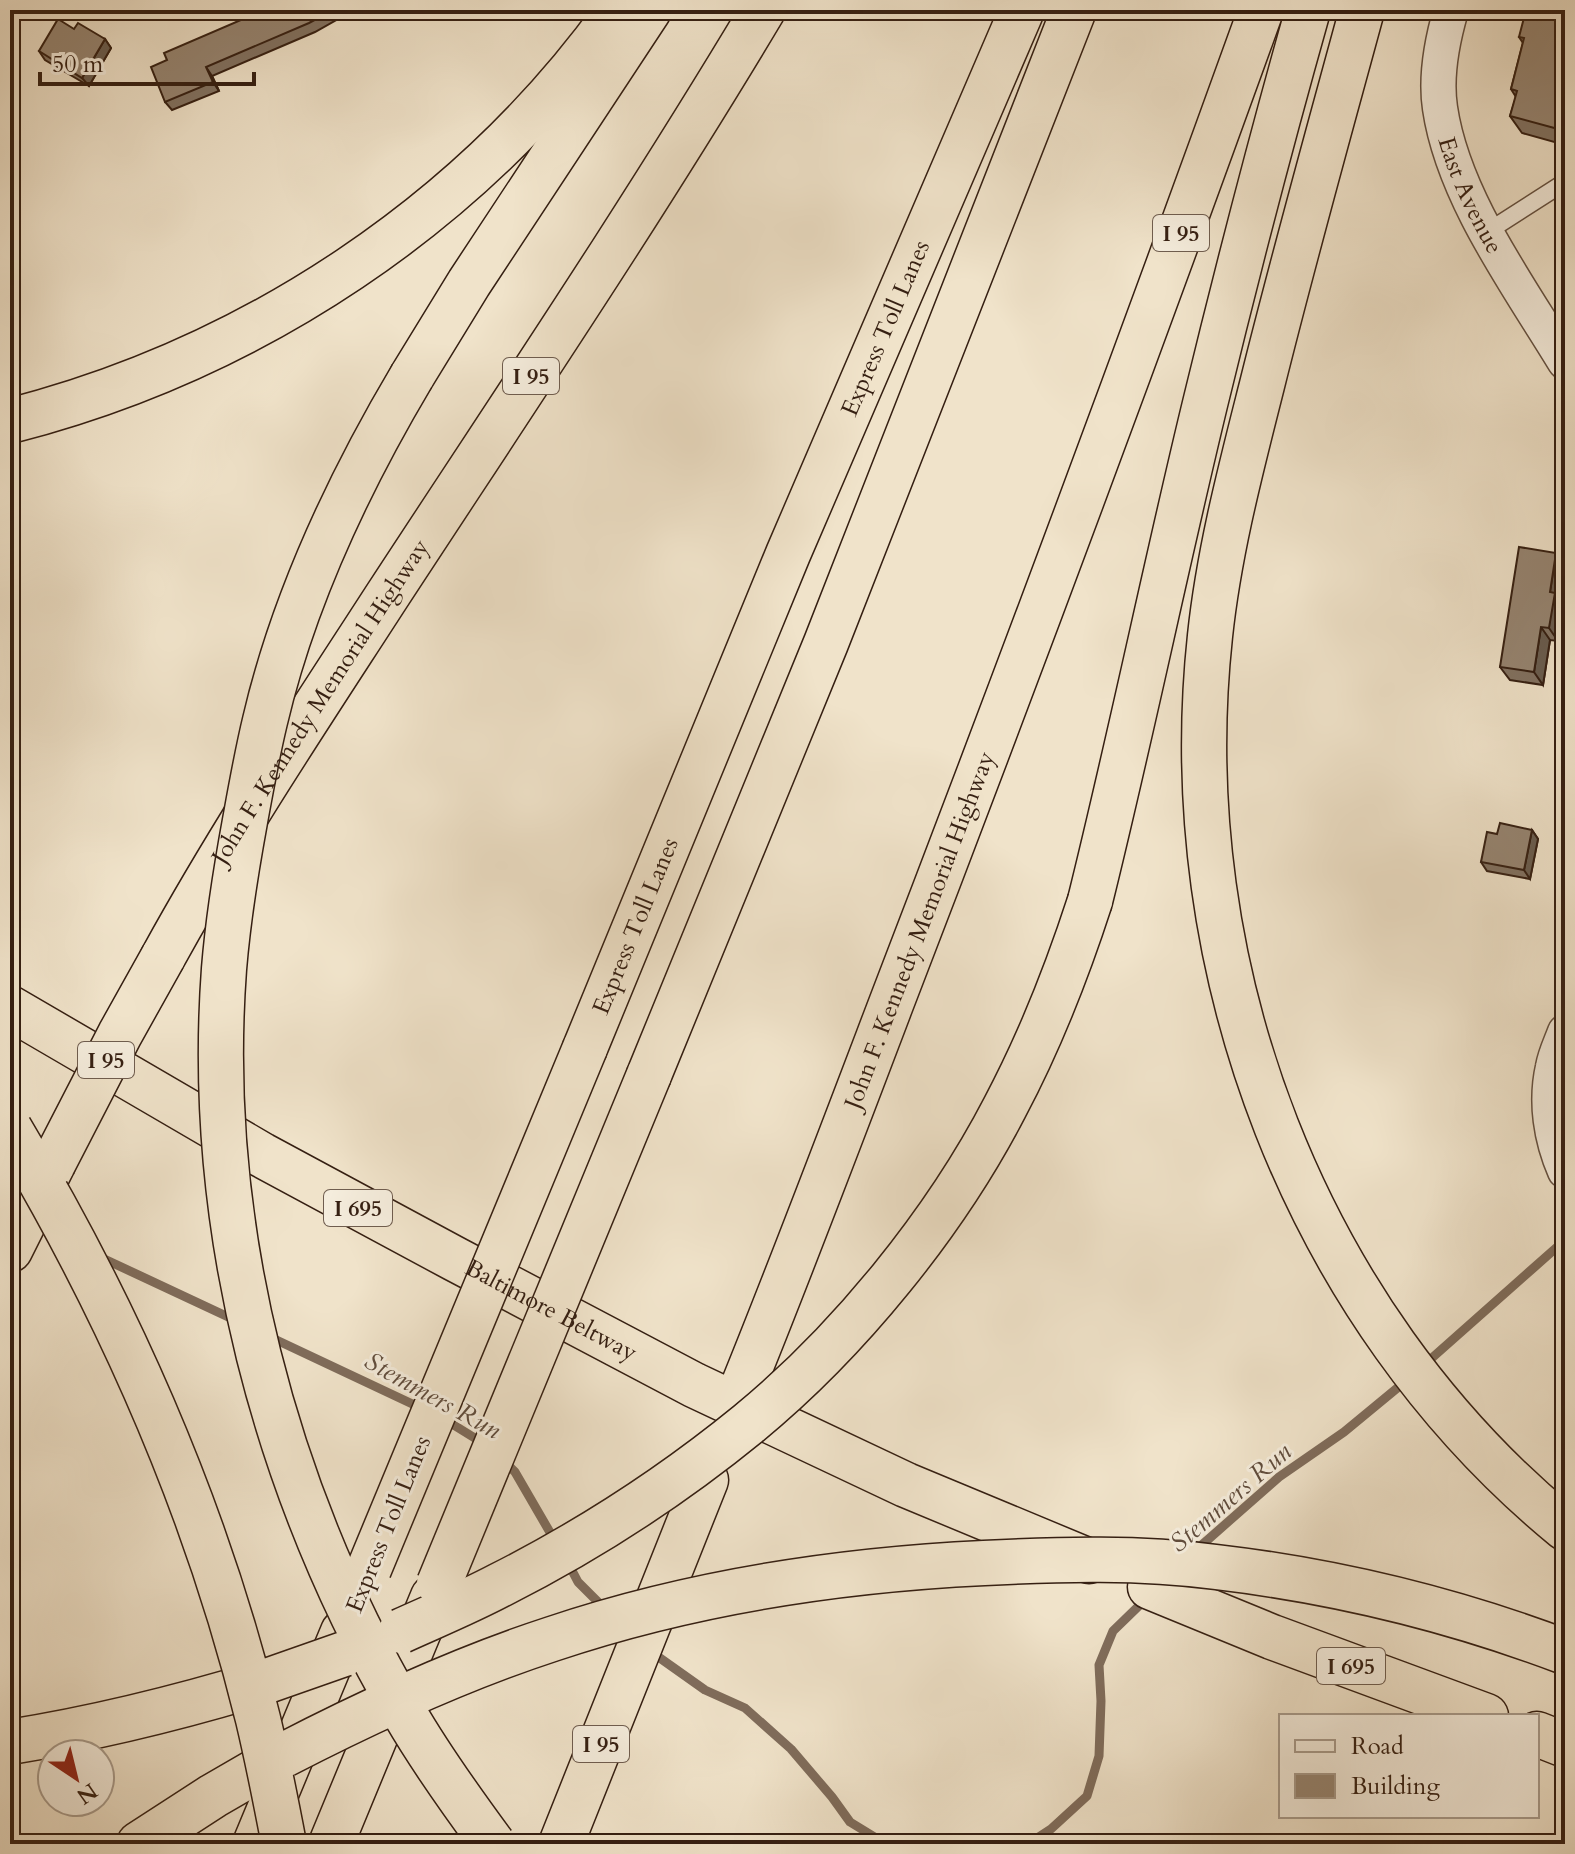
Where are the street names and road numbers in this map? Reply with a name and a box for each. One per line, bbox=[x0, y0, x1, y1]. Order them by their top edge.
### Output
street label: East Avenue bbox=[1430, 133, 1511, 260]
road number: I 95 bbox=[1153, 215, 1209, 251]
street label: Express Toll Lanes bbox=[833, 235, 938, 421]
road number: I 95 bbox=[503, 358, 559, 394]
street label: John F. Kennedy Memorial Highway bbox=[202, 532, 437, 873]
street label: John F. Kennedy Memorial Highway bbox=[835, 747, 1003, 1117]
street label: Express Toll Lanes bbox=[585, 833, 687, 1020]
road number: I 95 bbox=[78, 1042, 134, 1078]
road number: I 695 bbox=[324, 1190, 392, 1226]
street label: Baltimore Beltway bbox=[460, 1251, 643, 1369]
street label: Express Toll Lanes bbox=[338, 1431, 439, 1618]
road number: I 695 bbox=[1317, 1648, 1385, 1684]
road number: I 95 bbox=[573, 1726, 629, 1762]

